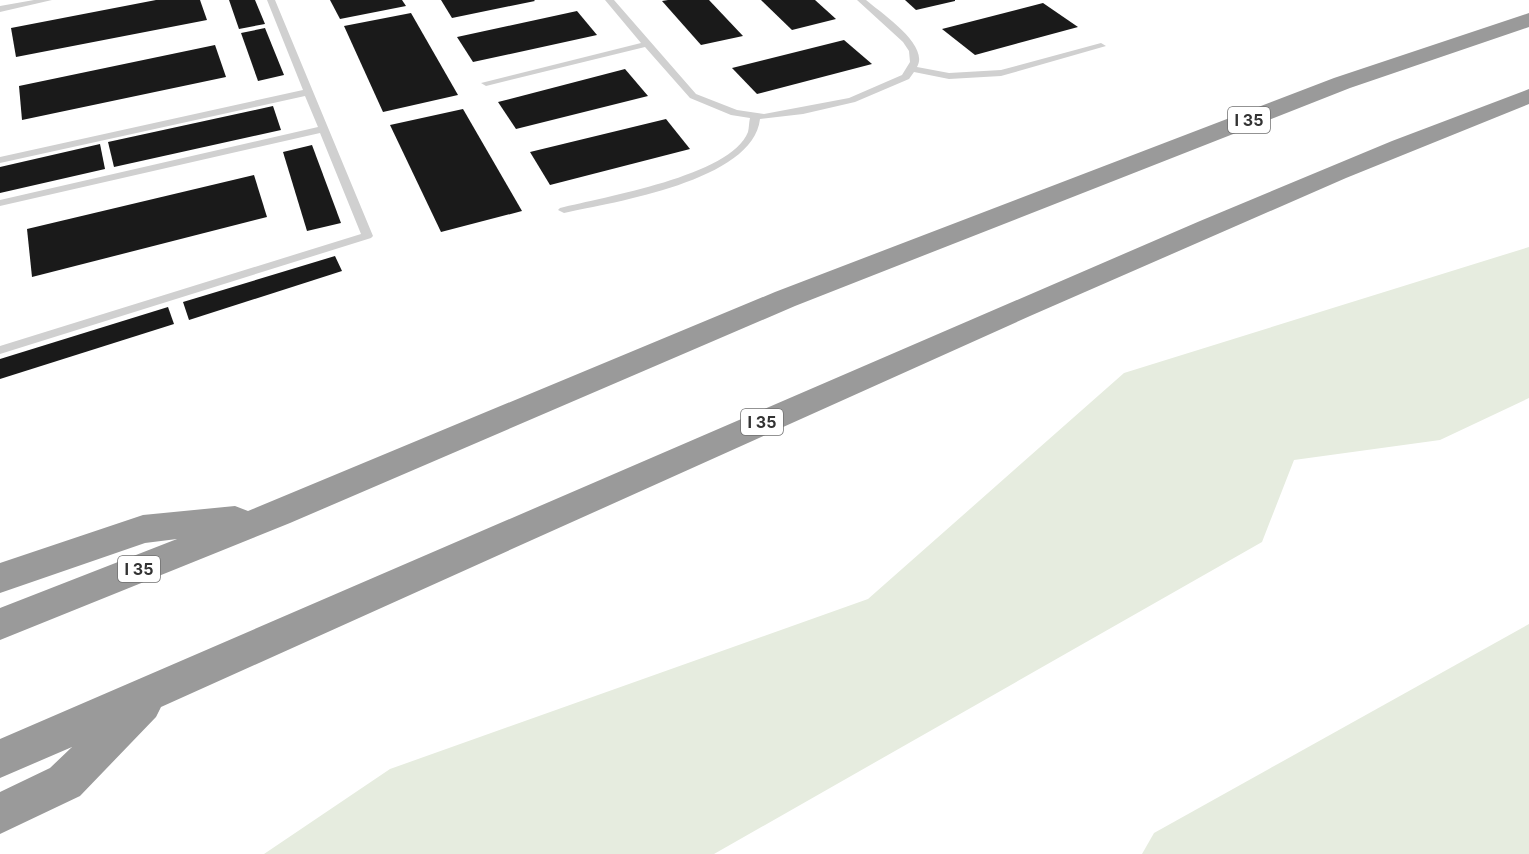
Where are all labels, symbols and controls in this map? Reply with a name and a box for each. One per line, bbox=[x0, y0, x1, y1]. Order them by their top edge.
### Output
road number: I 35 bbox=[1228, 107, 1270, 133]
road number: I 35 bbox=[741, 409, 783, 435]
road number: I 35 bbox=[118, 556, 160, 582]

